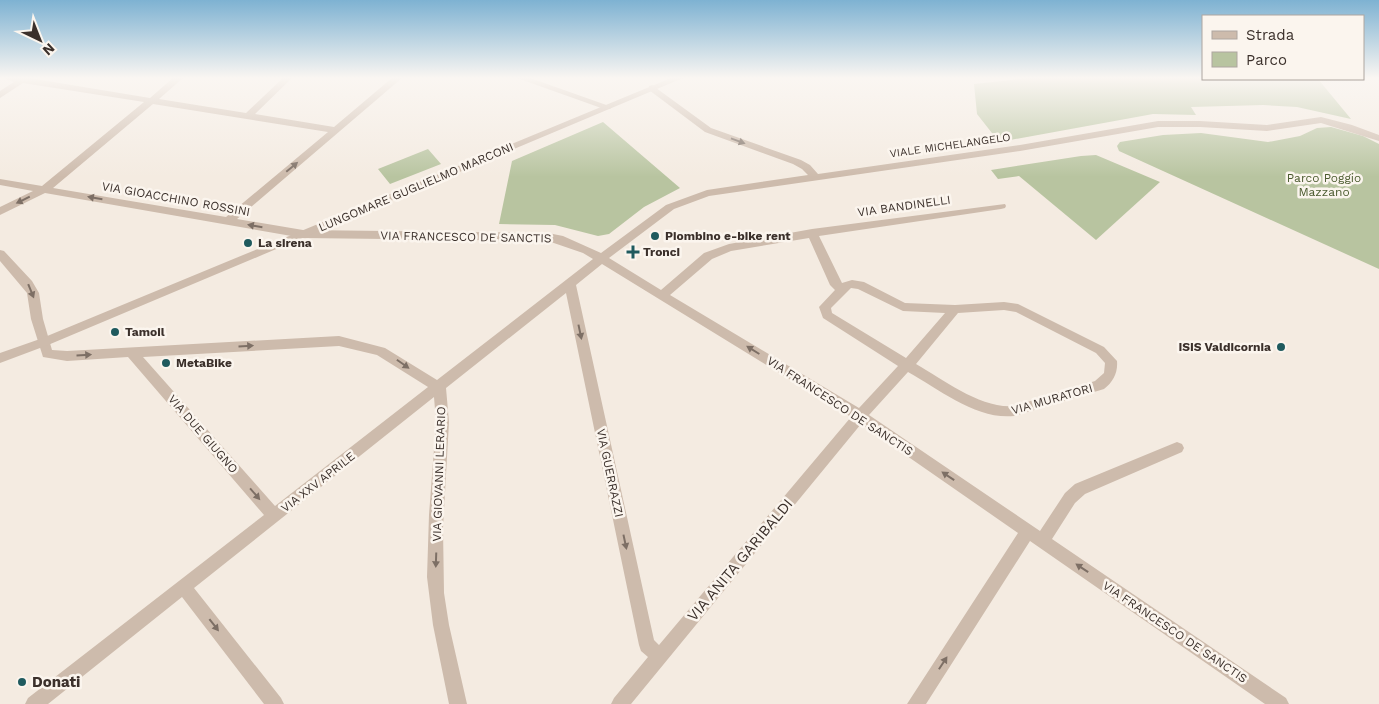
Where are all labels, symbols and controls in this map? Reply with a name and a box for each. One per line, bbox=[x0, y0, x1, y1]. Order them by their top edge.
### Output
north arrow bbox=[15, 15, 65, 65]
legend bbox=[1202, 15, 1364, 80]
text: Strada bbox=[1246, 26, 1295, 44]
text: N bbox=[40, 40, 58, 59]
text: Parco bbox=[1246, 51, 1287, 69]
street label: VIALE MICHELANGELO bbox=[889, 131, 1011, 160]
one-way arrow bbox=[730, 138, 745, 145]
street label: LUNGOMARE GUGLIELMO MARCONI bbox=[316, 139, 516, 235]
one-way arrow bbox=[286, 161, 299, 172]
park label: Parco Poggio Mazzano bbox=[1287, 171, 1361, 199]
street label: VIA GIOACCHINO ROSSINI bbox=[101, 179, 251, 219]
one-way arrow bbox=[87, 193, 103, 201]
street label: VIA BANDINELLI bbox=[857, 193, 951, 219]
one-way arrow bbox=[15, 196, 30, 205]
one-way arrow bbox=[247, 221, 263, 229]
street label: VIA FRANCESCO DE SANCTIS bbox=[380, 229, 552, 245]
place label: Piombino e-bike rent bbox=[665, 229, 791, 243]
marker: Piombino e-bike rent bbox=[649, 230, 661, 242]
place label: La sirena bbox=[258, 236, 312, 250]
marker: La sirena bbox=[242, 237, 254, 249]
place label: Tronci bbox=[643, 245, 680, 259]
marker: Tronci bbox=[627, 246, 639, 258]
one-way arrow bbox=[27, 284, 35, 298]
one-way arrow bbox=[576, 324, 584, 339]
place label: Tamoil bbox=[125, 325, 165, 339]
marker: Tamoil bbox=[109, 326, 121, 338]
place label: ISIS Valdicornia bbox=[1178, 340, 1271, 354]
one-way arrow bbox=[238, 341, 254, 349]
marker: ISIS Valdicornia bbox=[1275, 341, 1287, 353]
one-way arrow bbox=[746, 345, 759, 355]
one-way arrow bbox=[76, 350, 92, 358]
street label: VIA FRANCESCO DE SANCTIS bbox=[764, 354, 916, 458]
place label: MetaBike bbox=[176, 356, 232, 370]
marker: MetaBike bbox=[160, 357, 172, 369]
one-way arrow bbox=[397, 359, 410, 369]
street label: VIA MURATORI bbox=[1010, 381, 1094, 417]
street label: VIA DUE GIUGNO bbox=[165, 392, 241, 476]
street label: VIA GIOVANNI LERARIO bbox=[430, 406, 448, 542]
street label: VIA GUERRAZZI bbox=[594, 427, 626, 519]
street label: VIA XXV APRILE bbox=[278, 449, 358, 515]
one-way arrow bbox=[941, 471, 955, 481]
one-way arrow bbox=[249, 488, 261, 500]
street label: VIA ANITA GARIBALDI bbox=[683, 495, 797, 625]
one-way arrow bbox=[621, 534, 629, 549]
one-way arrow bbox=[431, 552, 439, 568]
one-way arrow bbox=[1075, 563, 1089, 573]
street label: VIA FRANCESCO DE SANCTIS bbox=[1100, 578, 1250, 686]
one-way arrow bbox=[208, 618, 219, 631]
one-way arrow bbox=[938, 656, 948, 670]
place label: Donati bbox=[32, 673, 80, 691]
marker: Donati bbox=[16, 676, 28, 688]

